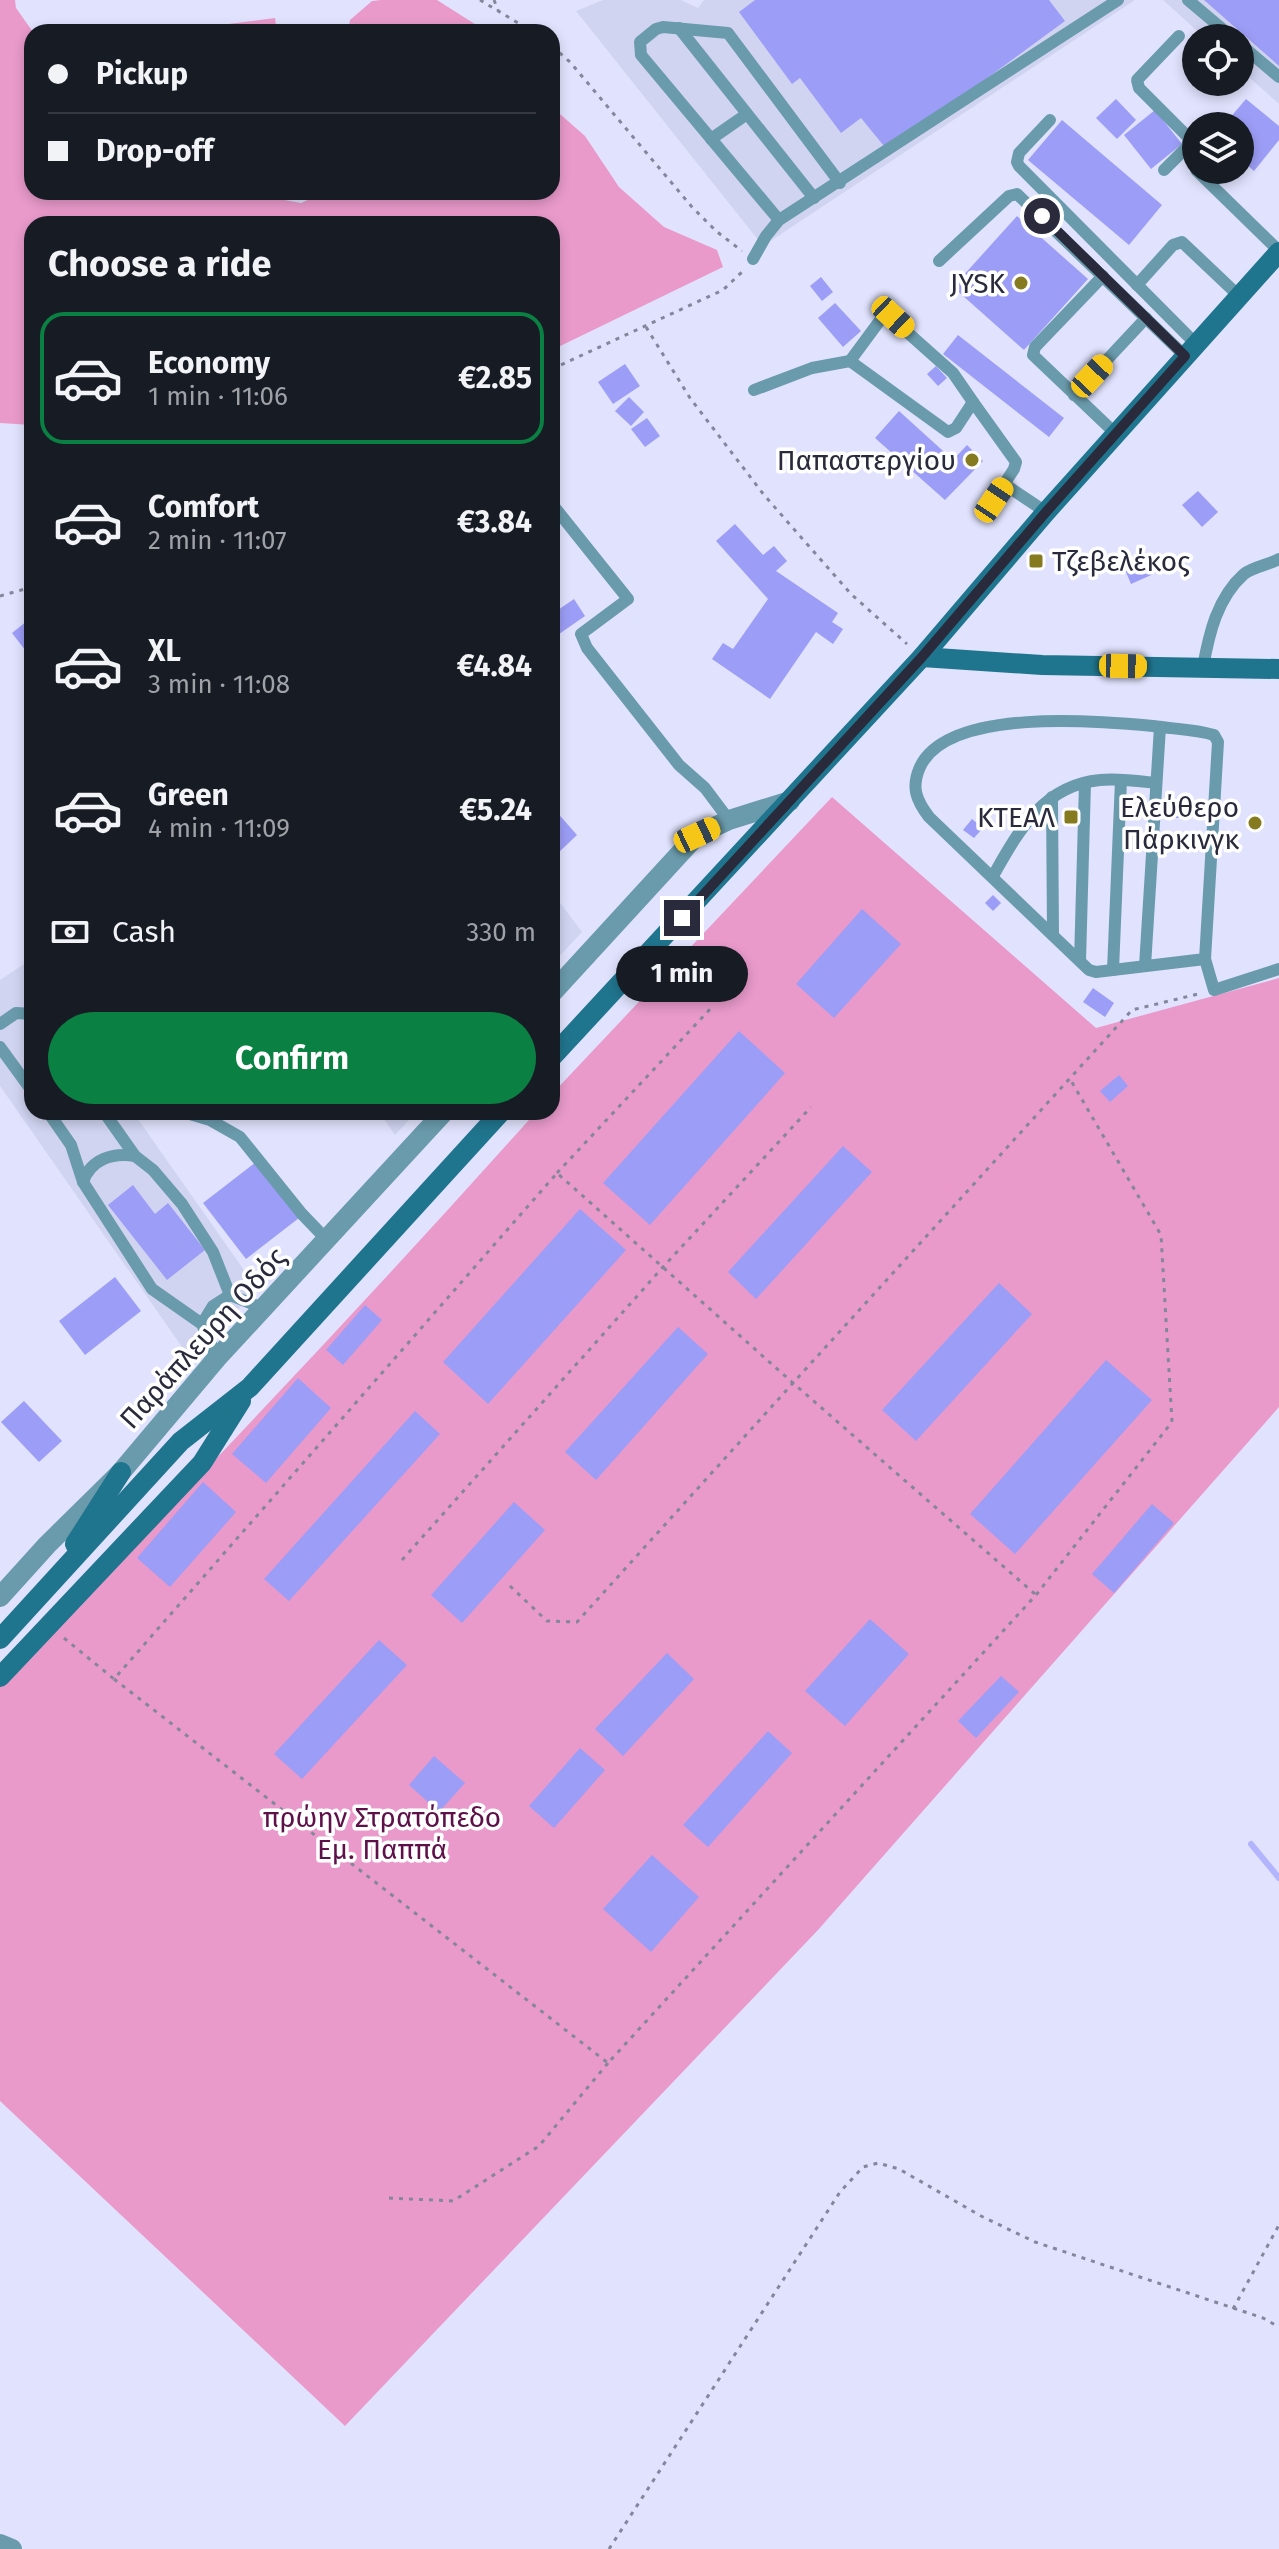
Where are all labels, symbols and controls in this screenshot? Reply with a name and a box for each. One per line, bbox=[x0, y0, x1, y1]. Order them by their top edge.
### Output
map controls bbox=[1182, 24, 1254, 184]
button: locate bbox=[1182, 24, 1254, 96]
text: Pickup bbox=[96, 56, 188, 92]
button: layers bbox=[1182, 112, 1254, 184]
text: Drop-off bbox=[96, 133, 213, 169]
route start bbox=[1024, 198, 1060, 234]
text: Choose a ride bbox=[48, 242, 271, 286]
place label: JYSK bbox=[950, 267, 1005, 300]
marker: JYSK bbox=[1012, 274, 1030, 292]
car bbox=[867, 292, 919, 342]
icon: car bbox=[52, 342, 124, 414]
text: Economy bbox=[148, 345, 270, 381]
car bbox=[1067, 350, 1117, 402]
text: €2.85 bbox=[458, 360, 532, 396]
text: 1 min · 11:06 bbox=[148, 381, 288, 412]
place label: Παπαστεργίου bbox=[777, 444, 956, 477]
marker: Παπαστεργίου bbox=[963, 451, 981, 469]
car bbox=[971, 473, 1017, 527]
icon: car bbox=[52, 486, 124, 558]
text: Comfort bbox=[148, 489, 259, 525]
text: €3.84 bbox=[457, 504, 532, 540]
text: 2 min · 11:07 bbox=[148, 525, 287, 556]
place label: Τζεβελέκος bbox=[1052, 545, 1190, 578]
marker: Τζεβελέκος bbox=[1027, 552, 1045, 570]
icon: car bbox=[52, 630, 124, 702]
text: XL bbox=[148, 633, 181, 669]
text: €4.84 bbox=[457, 648, 532, 684]
car bbox=[1099, 654, 1147, 678]
text: 3 min · 11:08 bbox=[148, 669, 290, 700]
icon: car bbox=[52, 774, 124, 846]
text: Green bbox=[148, 777, 229, 813]
place label: Ελεύθερο Πάρκινγκ bbox=[1120, 791, 1239, 856]
text: €5.24 bbox=[459, 792, 532, 828]
place label: ΚΤΕΑΛ bbox=[977, 801, 1055, 834]
marker: ΚΤΕΑΛ bbox=[1062, 808, 1080, 826]
text: 4 min · 11:09 bbox=[148, 813, 290, 844]
car bbox=[670, 814, 724, 856]
marker: Ελεύθερο Πάρκινγκ bbox=[1246, 814, 1264, 832]
route end bbox=[664, 900, 700, 936]
icon: cash bbox=[48, 910, 92, 954]
text: Cash bbox=[112, 914, 176, 950]
text: 330 m bbox=[466, 917, 536, 948]
callout: 1 min bbox=[616, 946, 748, 1002]
text: 1 min bbox=[651, 958, 713, 989]
button: Confirm bbox=[48, 1012, 536, 1104]
street label: Παράπλευρη Οδός bbox=[113, 1241, 293, 1435]
park label: πρώην Στρατόπεδο Εμ. Παππά bbox=[263, 1801, 501, 1866]

